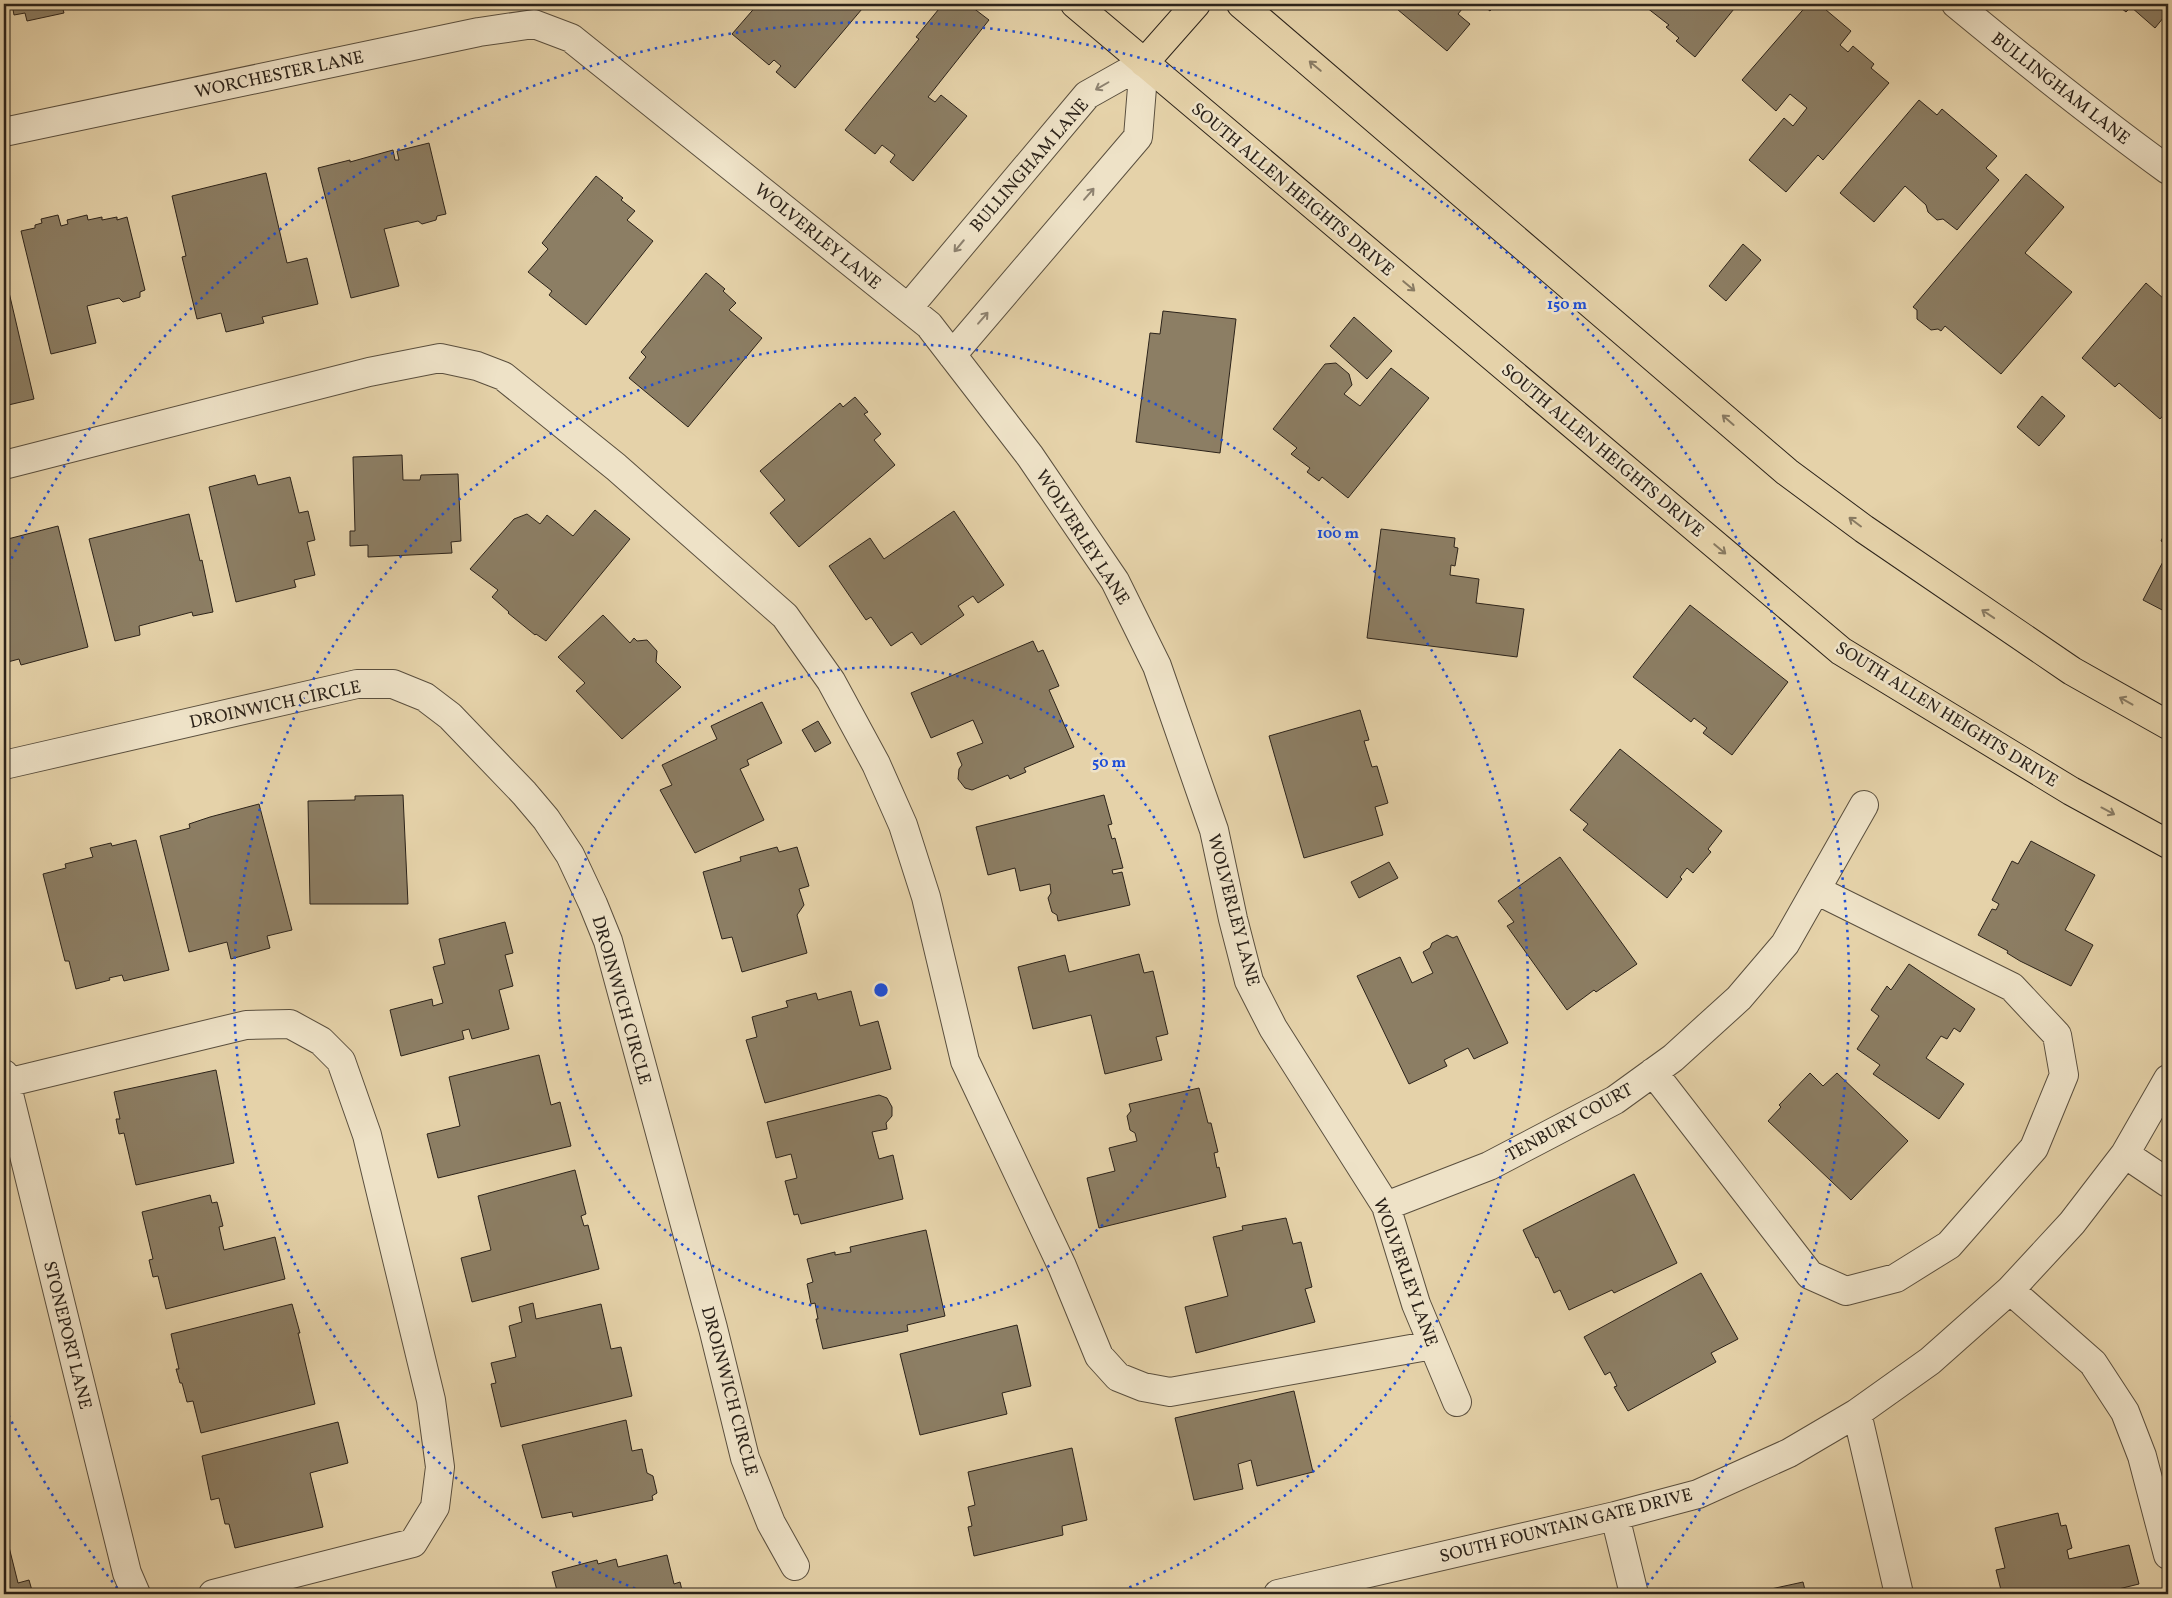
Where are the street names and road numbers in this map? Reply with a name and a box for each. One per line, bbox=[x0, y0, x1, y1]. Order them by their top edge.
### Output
street label: BULLINGHAM LANE bbox=[1985, 27, 2135, 151]
street label: WORCHESTER LANE bbox=[192, 45, 366, 106]
street label: BULLINGHAM LANE bbox=[965, 94, 1095, 238]
street label: SOUTH ALLEN HEIGHTS DRIVE bbox=[1185, 98, 1399, 283]
street label: WOLVERLEY LANE bbox=[748, 178, 886, 296]
street label: SOUTH ALLEN HEIGHTS DRIVE bbox=[1495, 359, 1709, 544]
street label: WOLVERLEY LANE bbox=[1029, 465, 1135, 611]
street label: SOUTH ALLEN HEIGHTS DRIVE bbox=[1830, 636, 2063, 794]
street label: DROINWICH CIRCLE bbox=[187, 675, 364, 736]
street label: WOLVERLEY LANE bbox=[1200, 831, 1265, 989]
street label: DROINWICH CIRCLE bbox=[584, 913, 657, 1088]
street label: TENBURY COURT bbox=[1502, 1078, 1638, 1169]
street label: WOLVERLEY LANE bbox=[1366, 1195, 1443, 1351]
street label: STONEPORT LANE bbox=[36, 1259, 97, 1412]
street label: DROINWICH CIRCLE bbox=[694, 1304, 763, 1479]
street label: SOUTH FOUNTAIN GATE DRIVE bbox=[1437, 1483, 1696, 1570]

